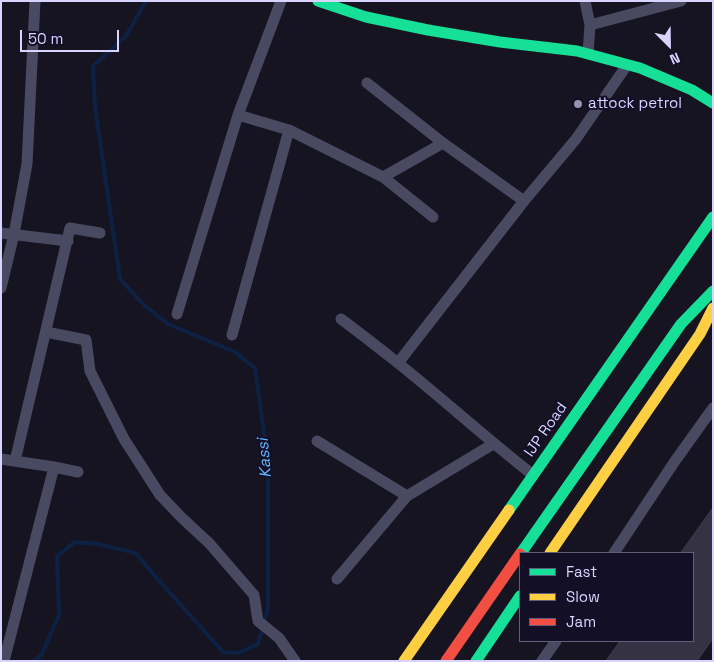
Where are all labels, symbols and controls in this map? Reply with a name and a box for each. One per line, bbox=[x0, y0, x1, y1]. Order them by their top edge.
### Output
scale bar bbox=[22, 20, 121, 52]
north arrow bbox=[644, 20, 694, 70]
text: 50 m bbox=[28, 29, 63, 48]
text: N bbox=[667, 49, 683, 69]
place label: attock petrol bbox=[588, 95, 682, 113]
marker: attock petrol bbox=[572, 98, 584, 110]
street label: IJP Road bbox=[521, 399, 571, 461]
water label: Kassi bbox=[254, 437, 276, 479]
legend bbox=[519, 552, 694, 642]
text: Fast bbox=[566, 562, 597, 581]
text: Slow bbox=[566, 587, 600, 606]
text: Jam bbox=[566, 612, 596, 631]

